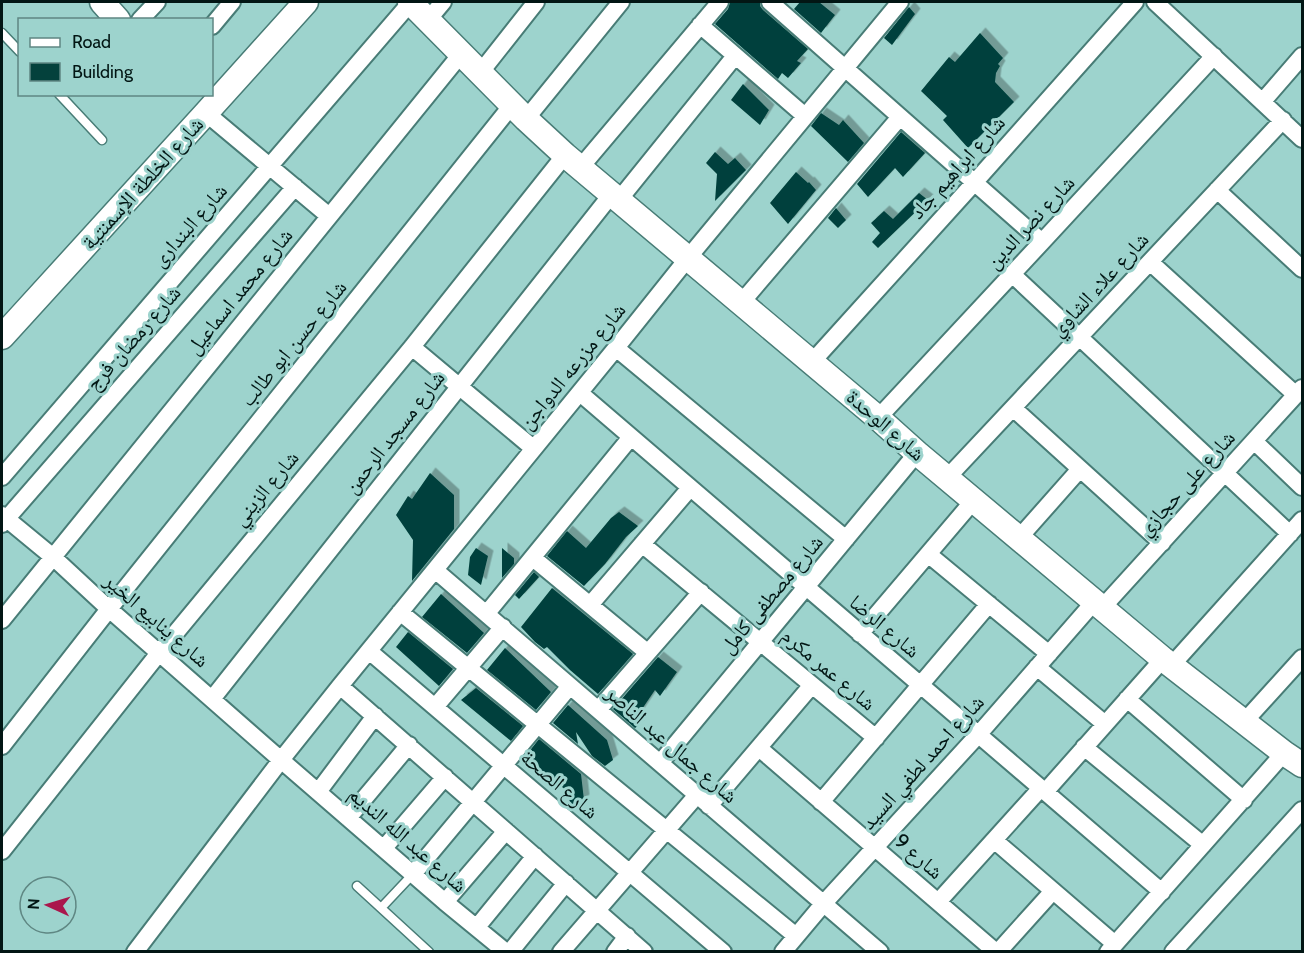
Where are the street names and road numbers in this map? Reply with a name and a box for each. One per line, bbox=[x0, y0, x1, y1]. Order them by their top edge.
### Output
street label: شارع ابراهيم جاد bbox=[904, 110, 1011, 225]
street label: شارع الخلطة الإسمنتية bbox=[76, 112, 209, 255]
street label: شارع نصر الدين bbox=[980, 170, 1080, 275]
street label: شارع البندارى bbox=[146, 178, 233, 273]
street label: شارع محمد اسماعيل bbox=[181, 223, 298, 360]
street label: شارع علاء الشاوي bbox=[1044, 227, 1157, 344]
street label: شارع حسن ابو طالب bbox=[234, 275, 352, 412]
street label: شارع رمضان فرج bbox=[80, 280, 186, 397]
street label: شارع مزرعه الدواجن bbox=[513, 298, 631, 435]
street label: شارع مسجد الرحمن bbox=[338, 366, 451, 499]
street label: شارع الوحدة bbox=[841, 384, 930, 467]
street label: شارع على حجازي bbox=[1132, 425, 1243, 544]
street label: شارع الزيني bbox=[226, 445, 307, 533]
street label: شارع مصطفى كامل bbox=[714, 530, 829, 659]
street label: شارع ينابيع الخير bbox=[98, 567, 215, 673]
street label: شارع الرضا bbox=[844, 589, 925, 663]
street label: شارع عمر مكرم bbox=[776, 622, 881, 717]
street label: شارع جمال عبد الناصر bbox=[600, 679, 743, 809]
street label: شارع احمد لطفي السيد bbox=[855, 690, 992, 837]
street label: شارع الصحة bbox=[515, 744, 604, 825]
street label: شارع عبد الله النديم bbox=[342, 781, 472, 899]
street label: شارع 9 bbox=[889, 828, 949, 885]

